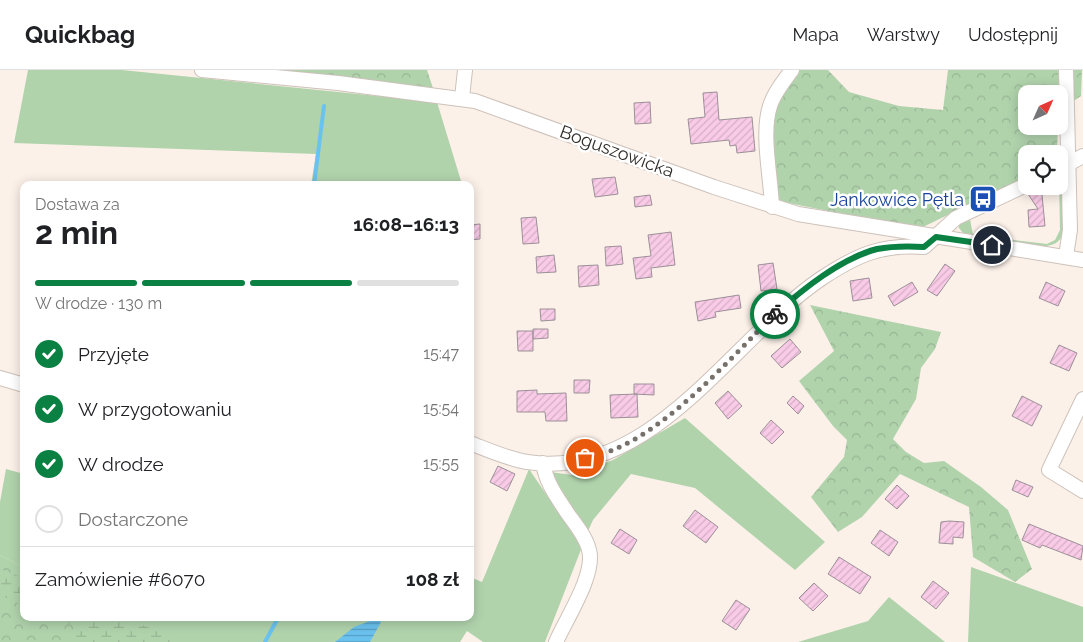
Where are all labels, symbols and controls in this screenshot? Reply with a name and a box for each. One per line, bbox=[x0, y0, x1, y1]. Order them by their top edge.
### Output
text: Quickbag bbox=[25, 20, 135, 49]
text: Mapa bbox=[792, 24, 839, 45]
text: Warstwy bbox=[867, 24, 940, 45]
text: Udostępnij bbox=[968, 24, 1058, 45]
north arrow bbox=[1018, 85, 1068, 135]
map controls bbox=[1018, 85, 1068, 195]
street label: Boguszowicka bbox=[557, 121, 677, 181]
button: locate bbox=[1018, 145, 1068, 195]
bus stop icon: Jankowice Pętla bbox=[968, 184, 998, 214]
place label: Jankowice Pętla bbox=[830, 189, 964, 210]
text: Dostawa za bbox=[35, 195, 120, 214]
text: 16:08–16:13 bbox=[353, 213, 459, 235]
text: 2 min bbox=[35, 214, 118, 251]
pin bbox=[971, 224, 1013, 266]
icon: home bbox=[978, 231, 1006, 259]
courier bbox=[750, 289, 800, 339]
text: W drodze · 130 m bbox=[35, 294, 162, 313]
icon: bike bbox=[761, 300, 789, 328]
icon: check bbox=[35, 340, 63, 368]
text: Przyjęte bbox=[78, 343, 149, 365]
text: 15:47 bbox=[423, 344, 459, 363]
icon: check bbox=[35, 395, 63, 423]
text: W przygotowaniu bbox=[78, 398, 232, 420]
text: 15:54 bbox=[423, 399, 459, 418]
pin bbox=[564, 437, 606, 479]
icon: bag bbox=[571, 444, 599, 472]
icon: check bbox=[35, 450, 63, 478]
text: W drodze bbox=[78, 453, 164, 475]
text: 15:55 bbox=[423, 454, 459, 473]
text: Dostarczone bbox=[78, 508, 188, 530]
text: Zamówienie #6070 bbox=[35, 568, 205, 590]
text: 108 zł bbox=[406, 568, 459, 590]

